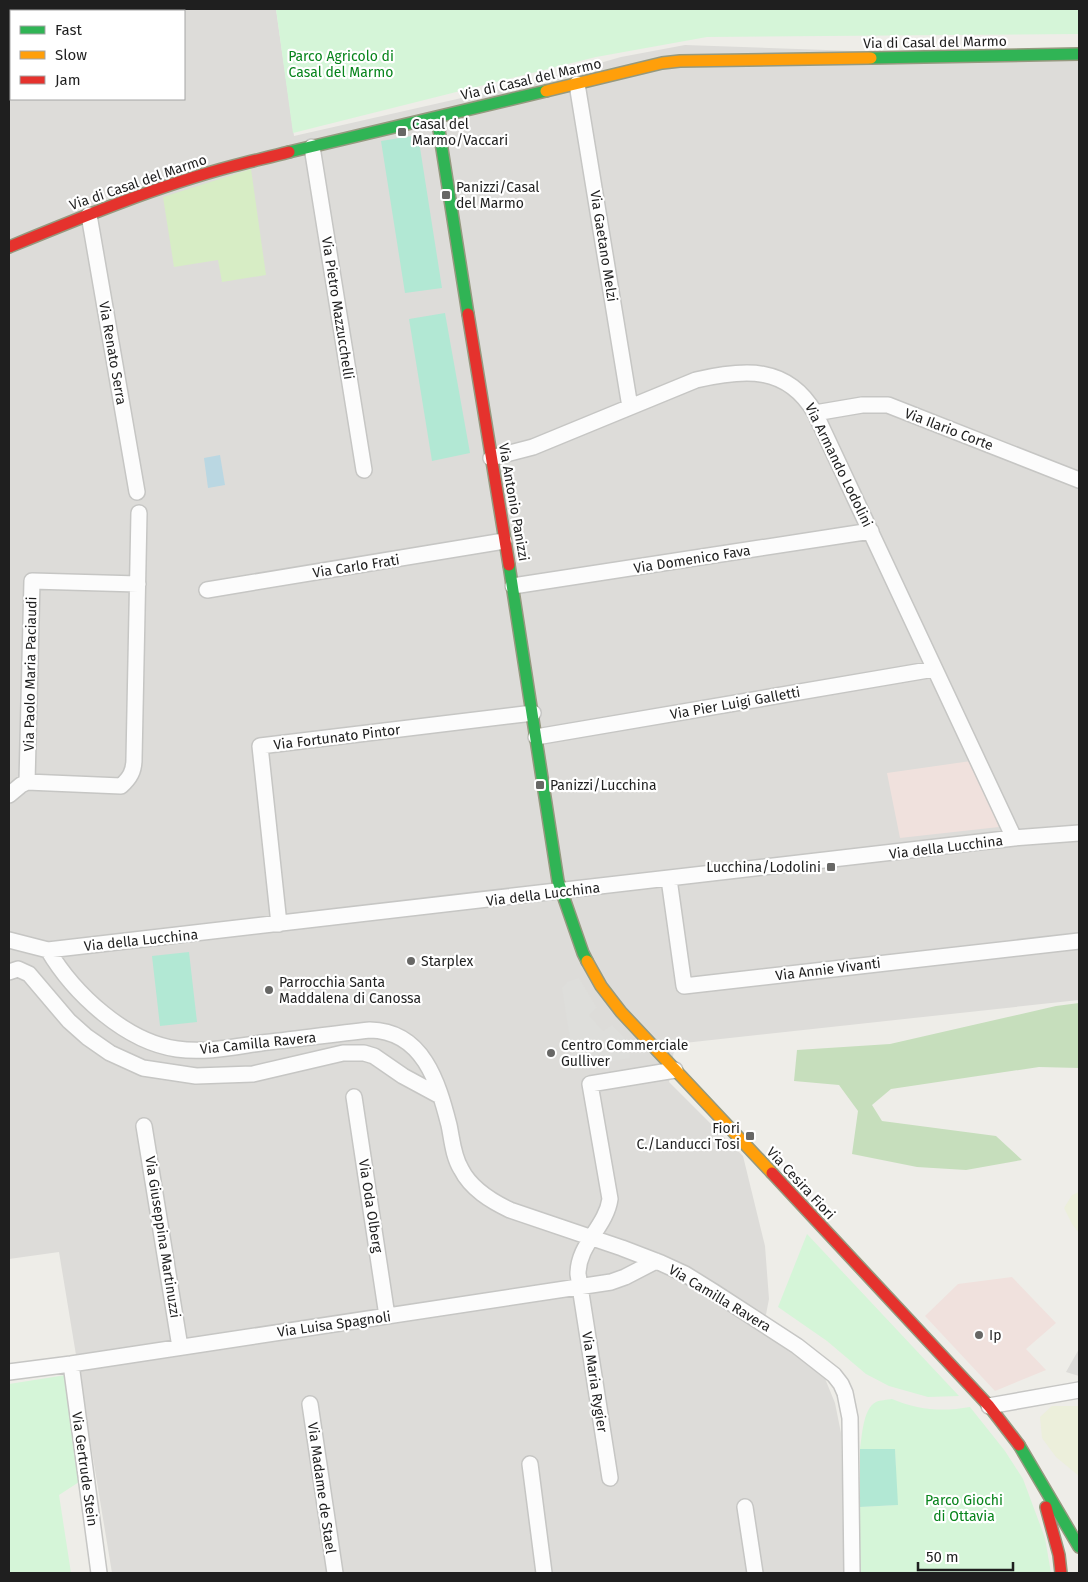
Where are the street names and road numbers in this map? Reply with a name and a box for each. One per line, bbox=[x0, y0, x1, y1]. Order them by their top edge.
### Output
street label: Via di Casal del Marmo bbox=[863, 33, 1007, 52]
street label: Via di Casal del Marmo bbox=[459, 55, 603, 104]
street label: Via di Casal del Marmo bbox=[67, 151, 209, 214]
street label: Via Gaetano Melzi bbox=[586, 189, 621, 303]
street label: Via Pietro Mazzucchelli bbox=[318, 235, 357, 381]
street label: Via Renato Serra bbox=[95, 300, 130, 406]
street label: Via Armando Lodolini bbox=[801, 400, 876, 530]
street label: Via Ilario Corte bbox=[902, 405, 996, 454]
street label: Via Antonio Panizzi bbox=[495, 442, 532, 562]
street label: Via Domenico Fava bbox=[632, 542, 752, 577]
street label: Via Carlo Frati bbox=[311, 551, 401, 582]
street label: Via Paolo Maria Paciaudi bbox=[21, 596, 40, 752]
street label: Via Pier Luigi Galletti bbox=[669, 684, 801, 723]
street label: Via Fortunato Pintor bbox=[273, 721, 402, 754]
street label: Via della Lucchina bbox=[888, 832, 1004, 863]
street label: Via della Lucchina bbox=[485, 879, 601, 910]
street label: Via della Lucchina bbox=[83, 926, 199, 955]
street label: Via Annie Vivanti bbox=[774, 955, 882, 984]
street label: Via Camilla Ravera bbox=[199, 1029, 317, 1058]
street label: Via Cesira Fiori bbox=[763, 1144, 839, 1223]
street label: Via Giuseppina Martinuzzi bbox=[141, 1155, 184, 1319]
street label: Via Oda Olberg bbox=[355, 1158, 386, 1255]
street label: Via Camilla Ravera bbox=[665, 1261, 774, 1336]
street label: Via Luisa Spagnoli bbox=[276, 1308, 392, 1341]
street label: Via Maria Rygier bbox=[578, 1330, 611, 1434]
street label: Via Gertrude Stein bbox=[68, 1411, 101, 1527]
street label: Via Madame de Stael bbox=[304, 1421, 339, 1555]

